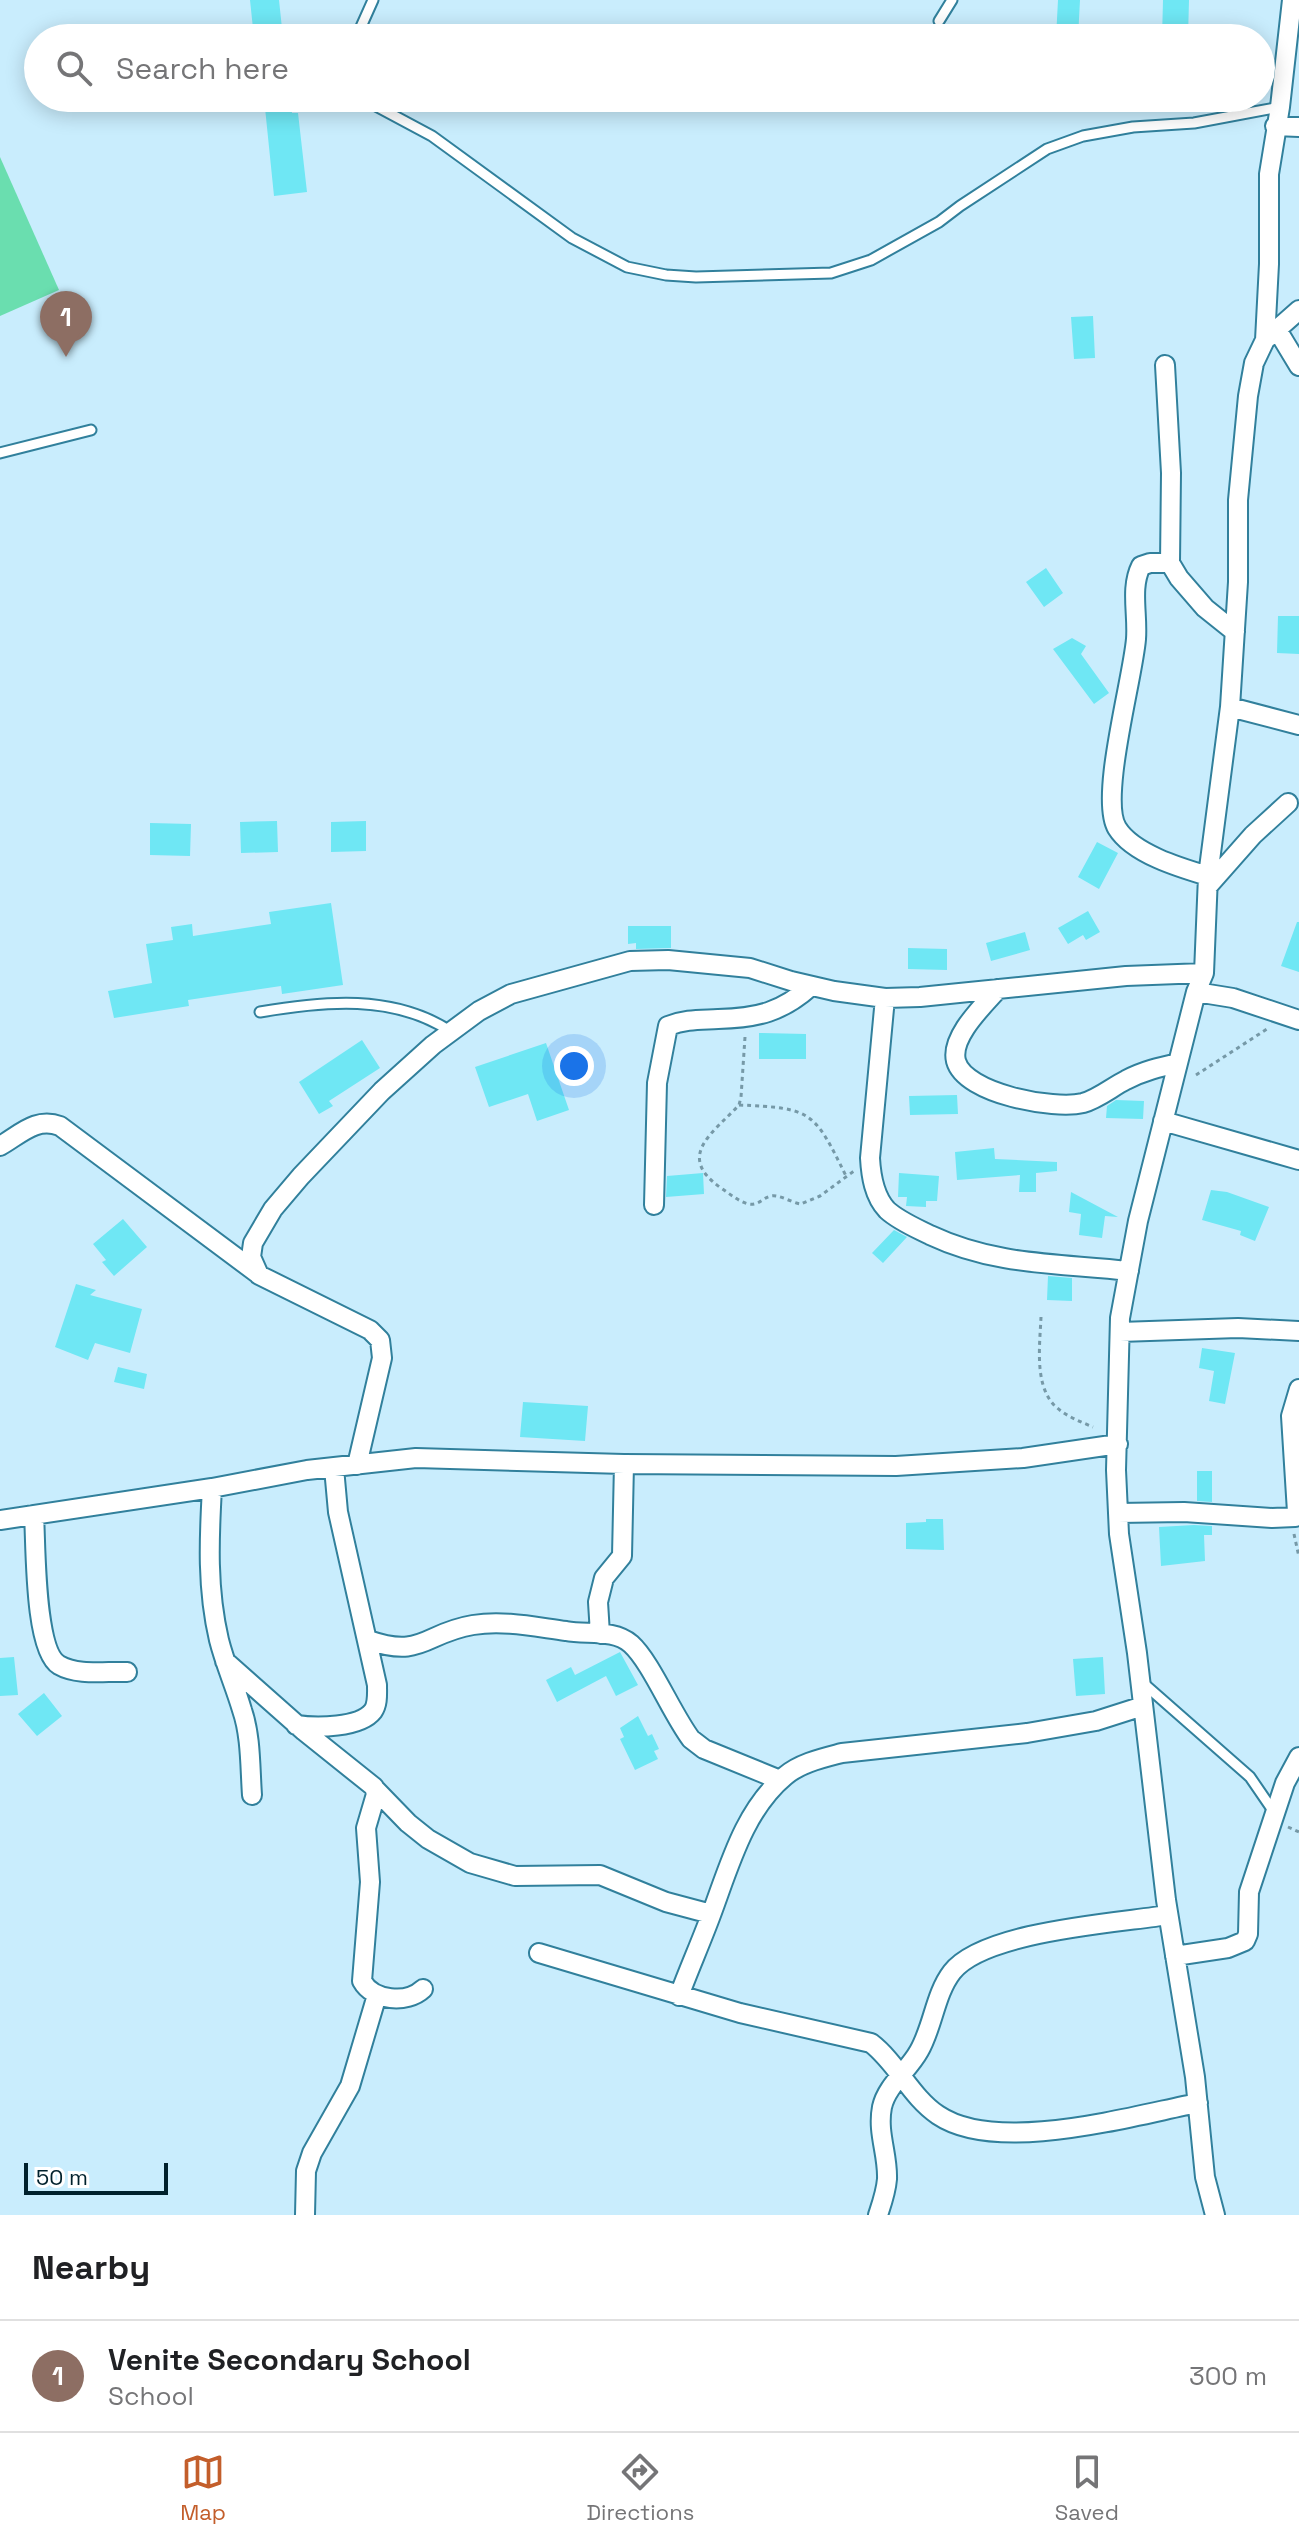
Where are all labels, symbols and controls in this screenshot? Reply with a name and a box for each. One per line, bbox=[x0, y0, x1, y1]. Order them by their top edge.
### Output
search box bbox=[24, 24, 1275, 112]
icon: search bbox=[52, 46, 96, 90]
text: Search here bbox=[116, 49, 289, 88]
pin: 1 bbox=[40, 291, 92, 357]
your location bbox=[554, 1046, 594, 1086]
scale bar bbox=[24, 2159, 168, 2195]
text: 50 m bbox=[36, 2163, 88, 2191]
text: Nearby bbox=[32, 2246, 150, 2289]
text: Venite Secondary School bbox=[108, 2340, 471, 2379]
text: 1 bbox=[52, 2359, 64, 2393]
text: 300 m bbox=[1189, 2359, 1267, 2393]
text: School bbox=[108, 2379, 194, 2413]
tab: Map bbox=[180, 2450, 226, 2526]
tab: Directions bbox=[586, 2450, 694, 2526]
tab: Saved bbox=[1055, 2450, 1119, 2526]

